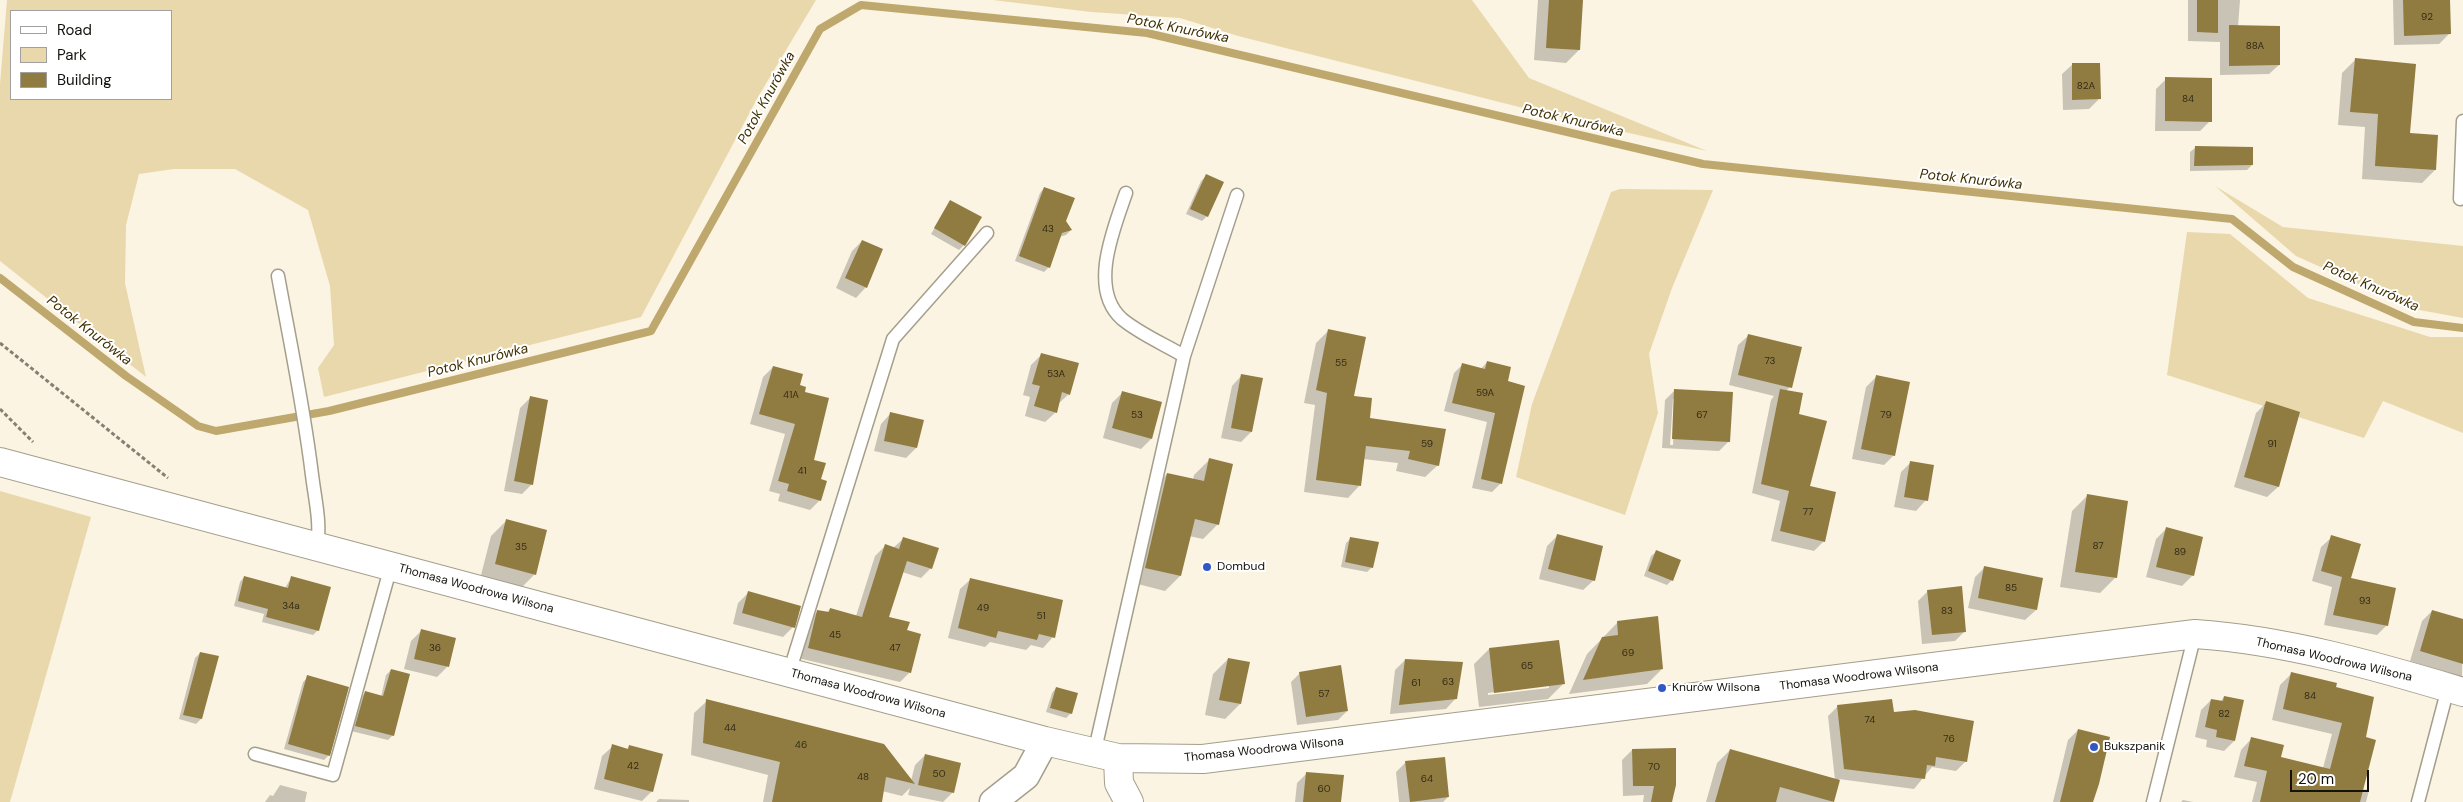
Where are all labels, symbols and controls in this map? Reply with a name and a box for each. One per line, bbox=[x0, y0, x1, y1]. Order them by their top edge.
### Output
legend bbox=[10, 10, 172, 100]
water label: Potok Knurówka bbox=[1126, 11, 1230, 47]
house number: 92 bbox=[2421, 11, 2433, 23]
text: Road bbox=[57, 20, 92, 40]
house number: 88A bbox=[2246, 40, 2264, 52]
text: Park bbox=[57, 45, 87, 65]
water label: Potok Knurówka bbox=[735, 49, 799, 147]
text: Building bbox=[57, 70, 112, 90]
house number: 82A bbox=[2077, 80, 2095, 92]
house number: 84 bbox=[2182, 93, 2194, 105]
water label: Potok Knurówka bbox=[1521, 101, 1625, 141]
water label: Potok Knurówka bbox=[1919, 166, 2023, 194]
house number: 43 bbox=[1042, 223, 1054, 235]
water label: Potok Knurówka bbox=[2320, 258, 2422, 316]
water label: Potok Knurówka bbox=[43, 293, 135, 369]
water label: Potok Knurówka bbox=[426, 340, 530, 382]
house number: 73 bbox=[1765, 355, 1775, 367]
house number: 55 bbox=[1335, 357, 1347, 369]
house number: 53A bbox=[1047, 368, 1065, 380]
house number: 59A bbox=[1476, 387, 1494, 399]
house number: 41A bbox=[783, 389, 799, 401]
house number: 53 bbox=[1131, 409, 1143, 421]
house number: 67 bbox=[1696, 409, 1708, 421]
house number: 79 bbox=[1880, 409, 1892, 421]
house number: 59 bbox=[1421, 438, 1433, 450]
house number: 91 bbox=[2267, 438, 2277, 450]
house number: 41 bbox=[797, 465, 807, 477]
house number: 77 bbox=[1803, 506, 1813, 518]
house number: 87 bbox=[2092, 540, 2104, 552]
house number: 35 bbox=[515, 541, 527, 553]
house number: 89 bbox=[2174, 546, 2186, 558]
place label: Dombud bbox=[1217, 560, 1265, 574]
street label: Thomasa Woodrowa Wilsona bbox=[397, 561, 555, 617]
marker: Dombud bbox=[1201, 561, 1213, 573]
house number: 85 bbox=[2005, 582, 2017, 594]
house number: 93 bbox=[2359, 595, 2371, 607]
house number: 34a bbox=[282, 600, 300, 612]
house number: 49 bbox=[977, 602, 989, 614]
house number: 83 bbox=[1941, 605, 1953, 617]
house number: 51 bbox=[1036, 610, 1046, 622]
house number: 45 bbox=[829, 629, 841, 641]
street label: Thomasa Woodrowa Wilsona bbox=[2254, 635, 2414, 685]
house number: 36 bbox=[429, 642, 441, 654]
house number: 47 bbox=[889, 642, 901, 654]
house number: 69 bbox=[1622, 647, 1634, 659]
house number: 65 bbox=[1521, 660, 1533, 672]
street label: Thomasa Woodrowa Wilsona bbox=[1779, 660, 1939, 694]
street label: Thomasa Woodrowa Wilsona bbox=[789, 666, 947, 722]
house number: 63 bbox=[1442, 676, 1454, 688]
house number: 61 bbox=[1411, 677, 1421, 689]
place label: Knurów Wilsona bbox=[1672, 681, 1760, 695]
marker: Knurów Wilsona bbox=[1656, 682, 1668, 694]
house number: 57 bbox=[1318, 688, 1330, 700]
house number: 84 bbox=[2304, 690, 2316, 702]
house number: 82 bbox=[2218, 708, 2230, 720]
house number: 74 bbox=[1865, 714, 1875, 726]
house number: 44 bbox=[724, 722, 736, 734]
house number: 76 bbox=[1943, 733, 1955, 745]
street label: Thomasa Woodrowa Wilsona bbox=[1184, 734, 1344, 766]
house number: 46 bbox=[795, 739, 807, 751]
place label: Bukszpanik bbox=[2104, 740, 2165, 754]
marker: Bukszpanik bbox=[2088, 741, 2100, 753]
house number: 42 bbox=[627, 760, 639, 772]
scale bar bbox=[2293, 760, 2372, 792]
house number: 70 bbox=[1648, 761, 1660, 773]
house number: 50 bbox=[933, 768, 945, 780]
text: 20 m bbox=[2298, 769, 2334, 789]
house number: 48 bbox=[857, 771, 869, 783]
house number: 64 bbox=[1421, 773, 1433, 785]
house number: 60 bbox=[1317, 783, 1331, 795]

